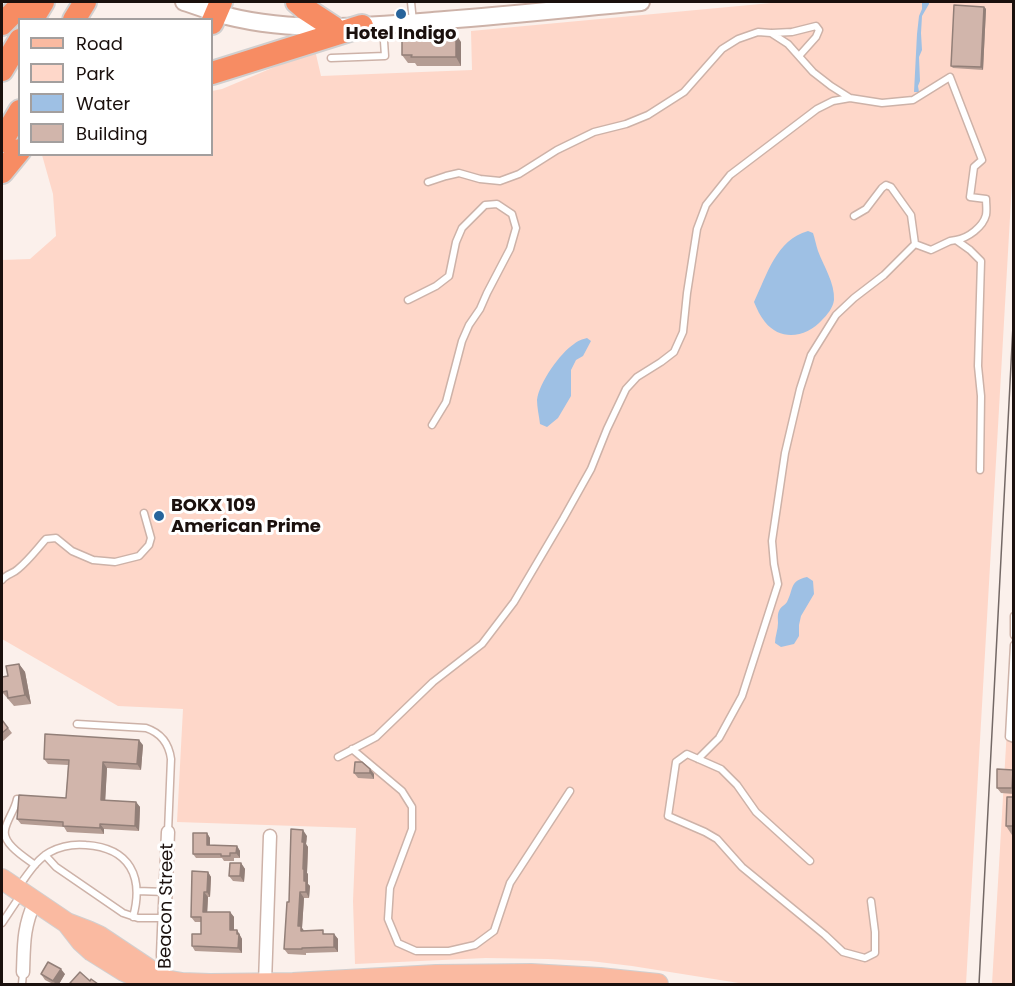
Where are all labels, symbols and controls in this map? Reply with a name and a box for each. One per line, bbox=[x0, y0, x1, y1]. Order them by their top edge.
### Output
marker: Hotel Indigo bbox=[394, 7, 408, 21]
legend bbox=[18, 18, 213, 156]
place label: Hotel Indigo bbox=[346, 23, 456, 45]
text: Road bbox=[76, 31, 123, 56]
text: Park bbox=[76, 61, 115, 86]
text: Water bbox=[76, 91, 130, 116]
text: Building bbox=[76, 121, 148, 146]
place label: BOKX 109 American Prime bbox=[171, 495, 321, 538]
marker: BOKX 109 American Prime bbox=[152, 509, 166, 523]
street label: Beacon Street bbox=[155, 843, 179, 969]

